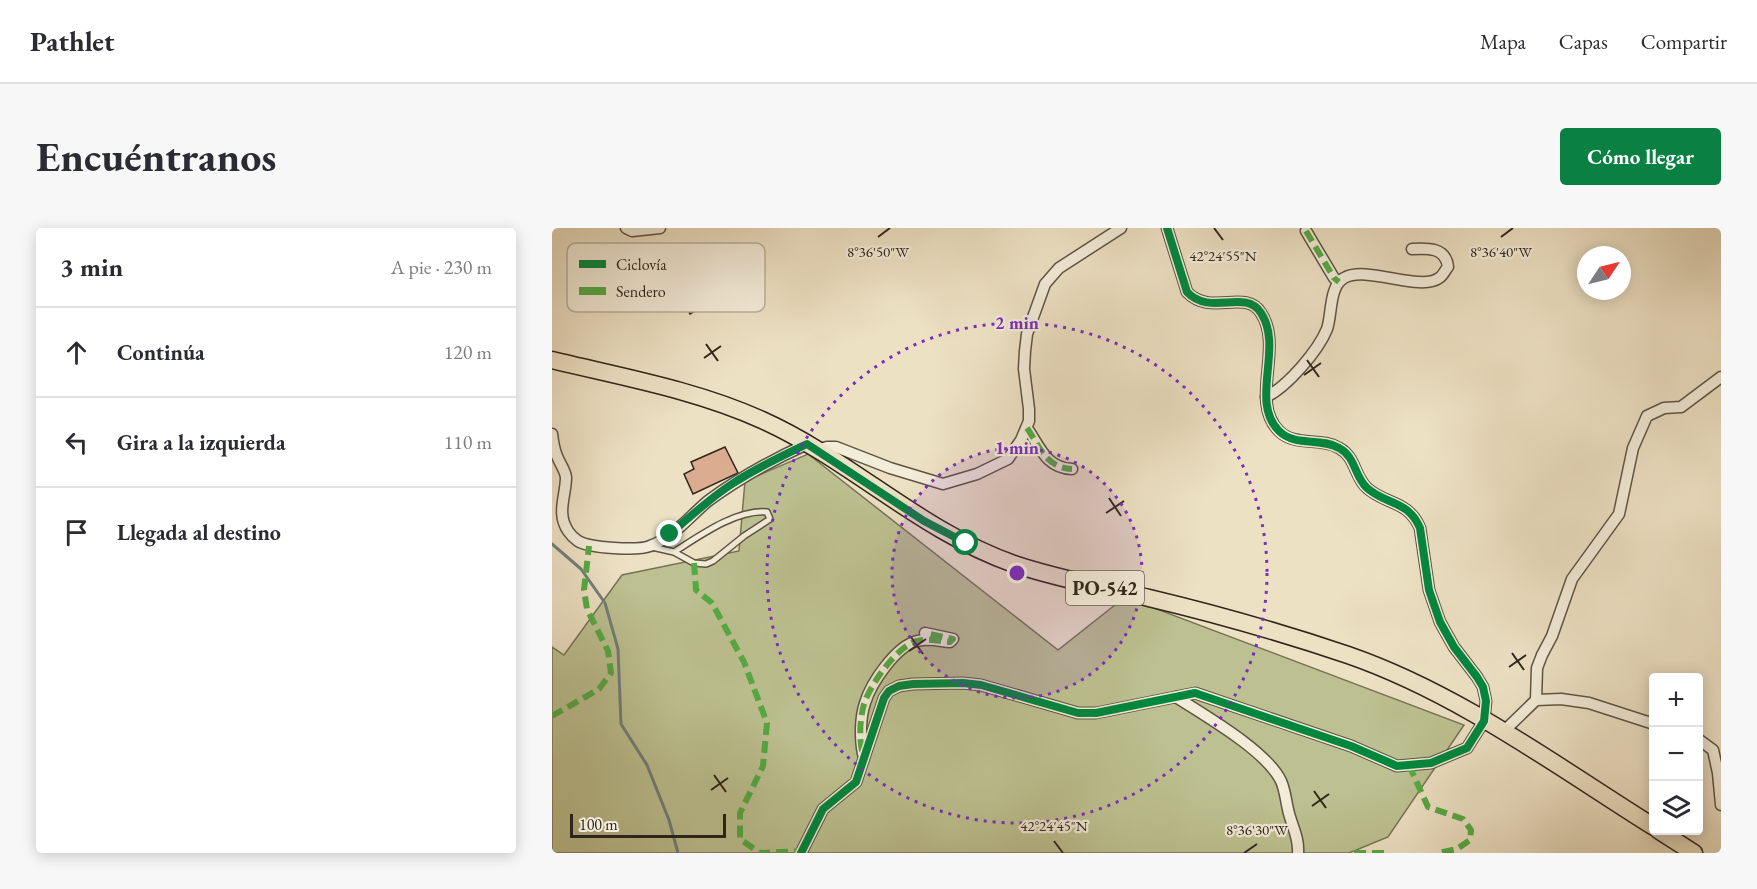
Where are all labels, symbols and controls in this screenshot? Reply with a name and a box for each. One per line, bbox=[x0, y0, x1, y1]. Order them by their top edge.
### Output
text: Pathlet bbox=[30, 23, 114, 59]
text: Mapa bbox=[1480, 28, 1526, 55]
text: Capas bbox=[1559, 28, 1608, 55]
text: Compartir bbox=[1641, 28, 1727, 55]
button: Cómo llegar bbox=[1560, 128, 1721, 185]
text: Encuéntranos bbox=[36, 129, 276, 184]
text: 8°36'50"W bbox=[847, 242, 909, 261]
text: 8°36'40"W bbox=[1470, 242, 1532, 261]
legend bbox=[567, 243, 765, 312]
text: 42°24'55"N bbox=[1189, 246, 1257, 265]
north arrow bbox=[1577, 246, 1631, 300]
text: 3 min bbox=[60, 250, 123, 284]
text: A pie · 230 m bbox=[391, 254, 492, 280]
text: Ciclovía bbox=[616, 254, 667, 275]
text: Sendero bbox=[616, 281, 666, 302]
text: 2 min bbox=[995, 311, 1039, 334]
icon: ahead bbox=[60, 336, 93, 369]
text: Continúa bbox=[117, 338, 205, 367]
text: 120 m bbox=[444, 339, 492, 365]
icon: left bbox=[60, 426, 93, 459]
text: Gira a la izquierda bbox=[117, 428, 286, 457]
text: 110 m bbox=[444, 429, 492, 455]
text: 1 min bbox=[995, 436, 1039, 459]
icon: arrive bbox=[60, 516, 93, 549]
text: Llegada al destino bbox=[117, 518, 281, 547]
route end bbox=[656, 520, 682, 546]
route start bbox=[952, 529, 978, 555]
centre of rings bbox=[1007, 563, 1027, 583]
road number: PO-542 bbox=[1066, 571, 1144, 605]
map controls bbox=[1649, 673, 1703, 835]
button: + bbox=[1649, 673, 1703, 727]
button: − bbox=[1649, 727, 1703, 781]
button: layers bbox=[1649, 781, 1703, 835]
scale bar bbox=[570, 811, 726, 838]
text: 100 m bbox=[579, 814, 618, 835]
text: 42°24'45"N bbox=[1020, 816, 1088, 835]
text: 8°36'30"W bbox=[1226, 820, 1288, 839]

